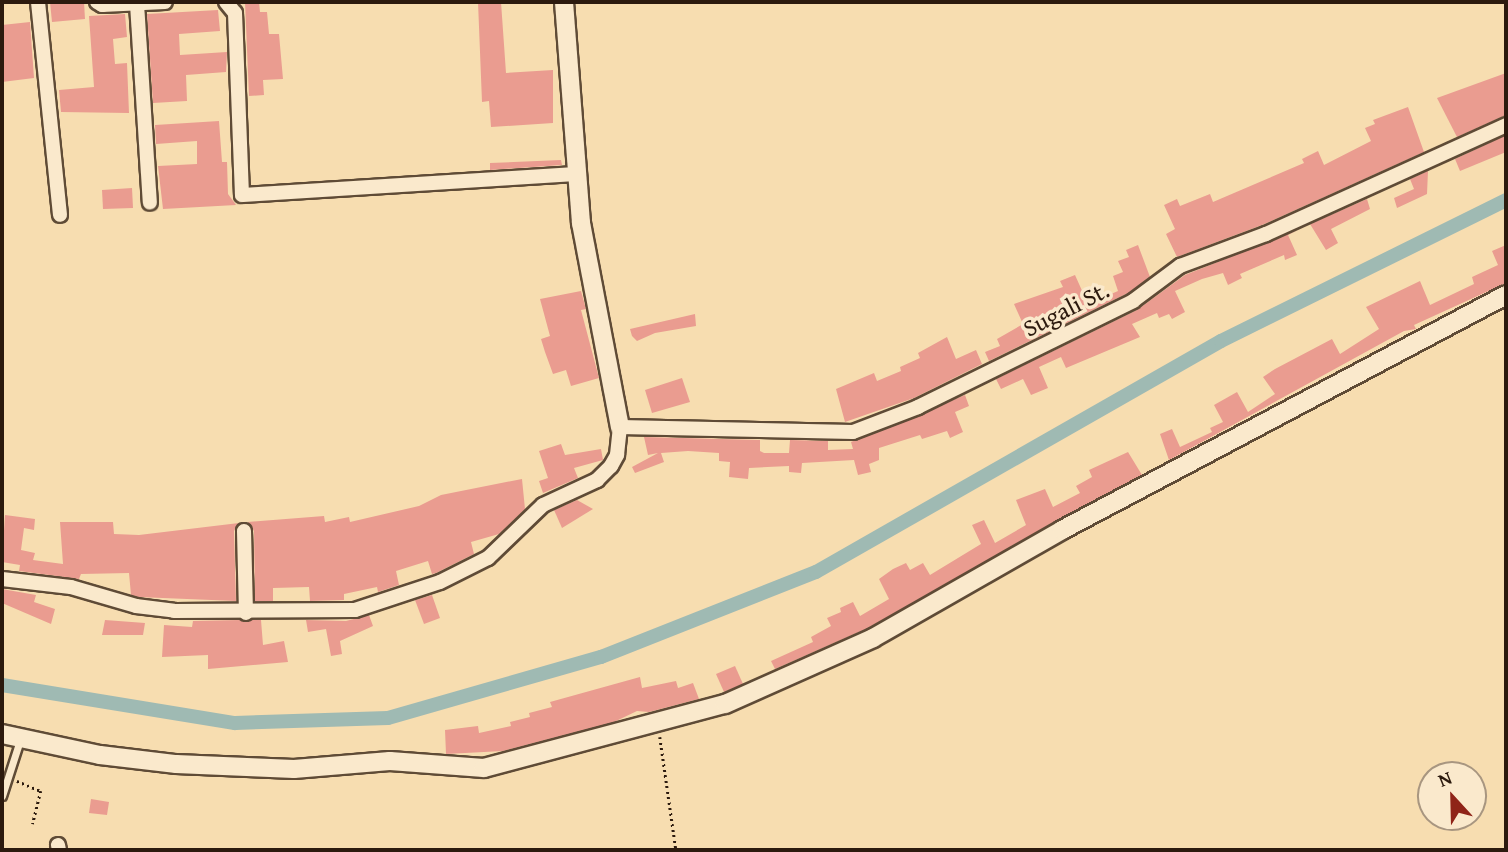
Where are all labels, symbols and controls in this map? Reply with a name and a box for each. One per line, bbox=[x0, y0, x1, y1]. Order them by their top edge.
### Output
street label: Sugali St. bbox=[1018, 275, 1114, 343]
north arrow bbox=[1417, 761, 1487, 831]
text: N bbox=[1434, 763, 1456, 794]

